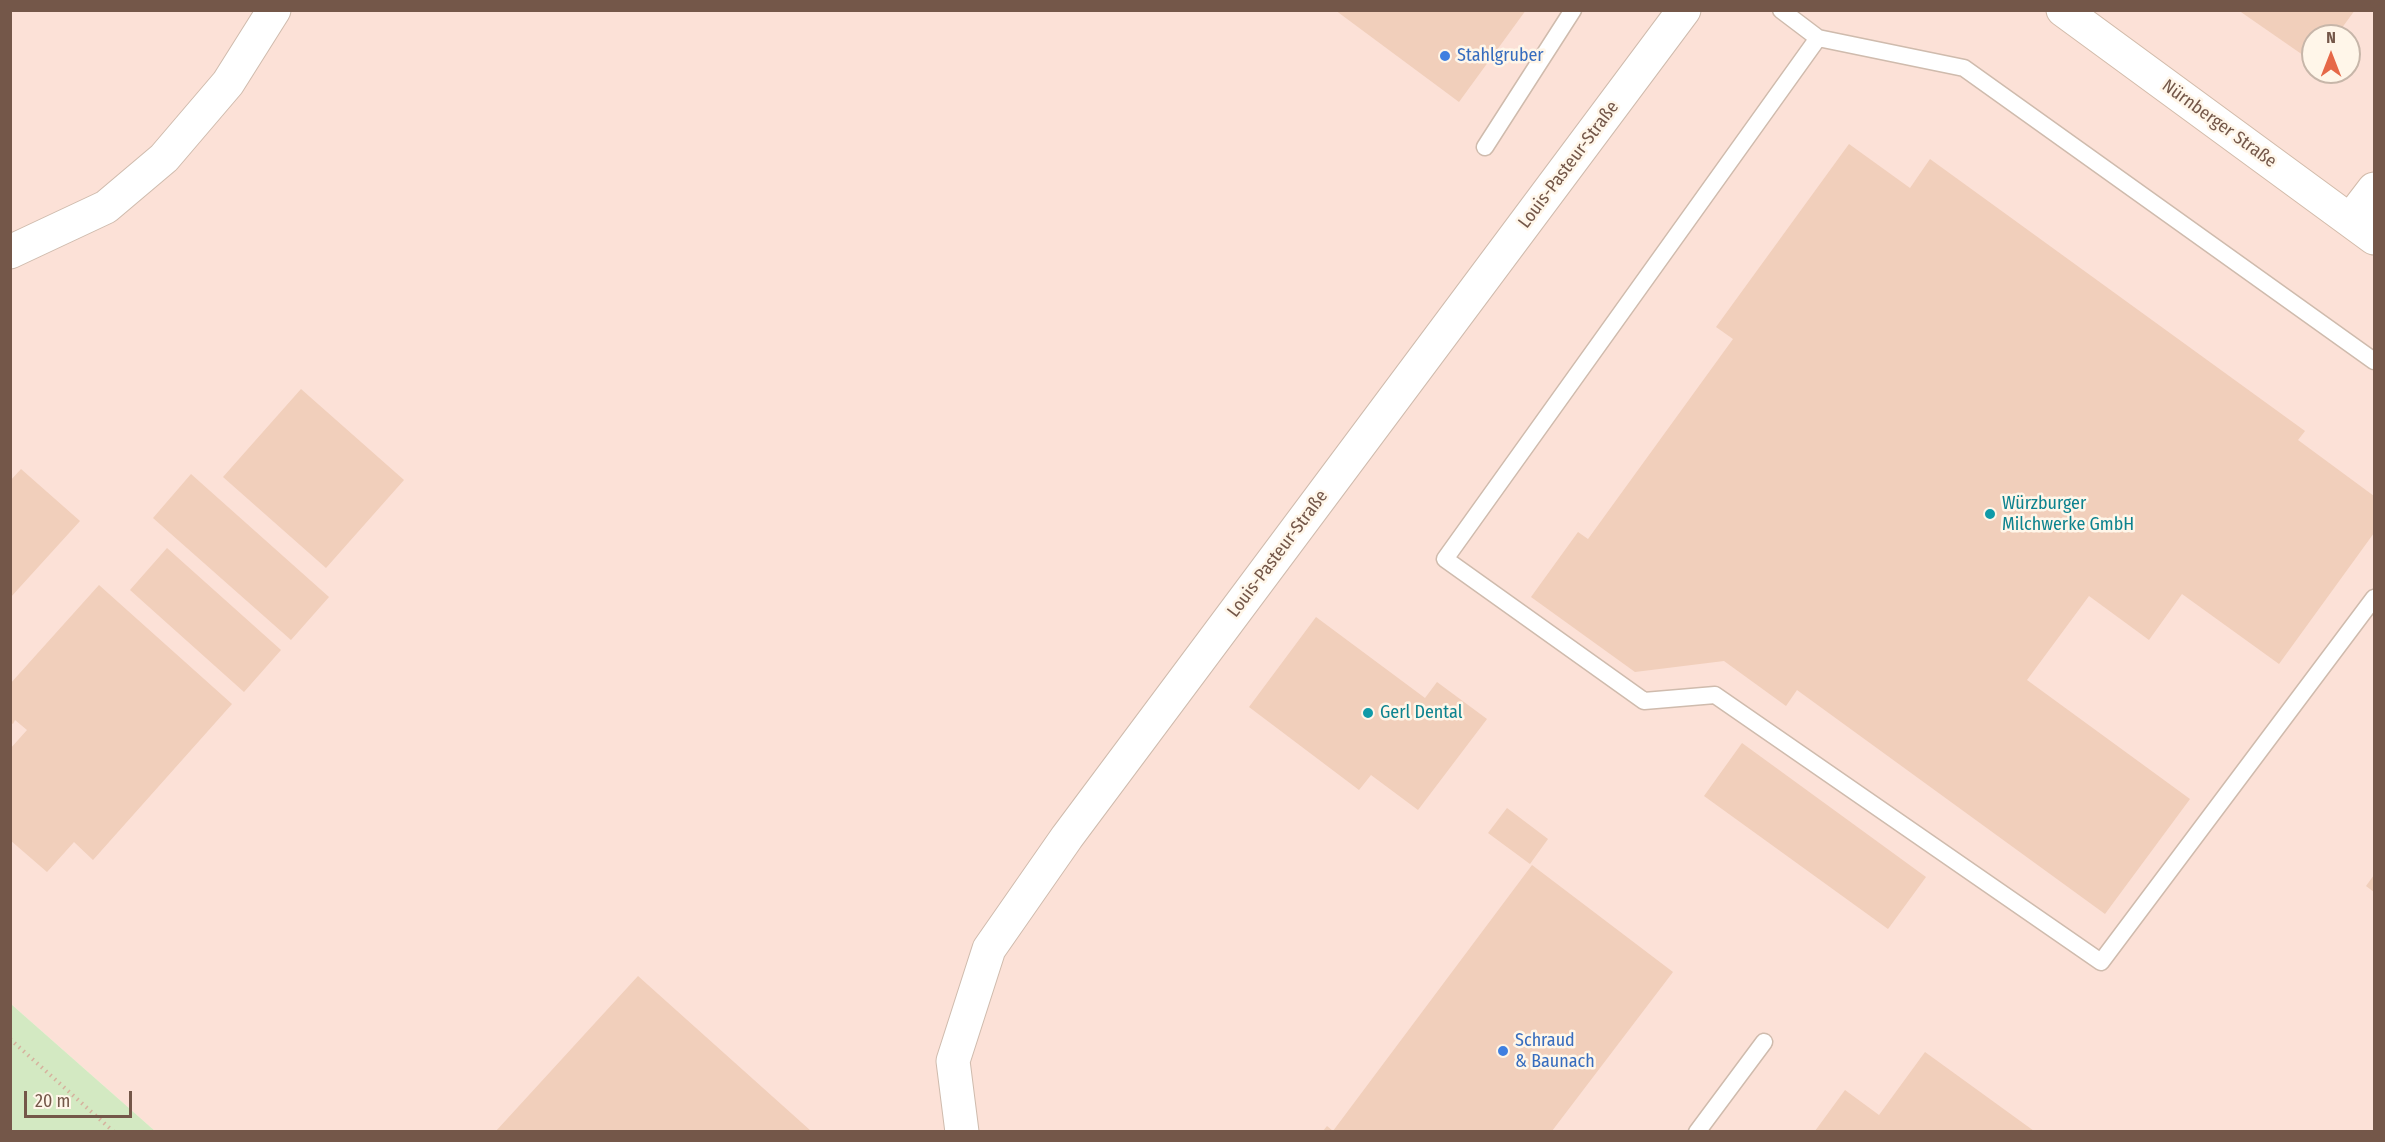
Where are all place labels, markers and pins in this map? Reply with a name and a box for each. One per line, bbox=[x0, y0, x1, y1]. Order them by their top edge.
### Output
place label: Stahlgruber bbox=[1457, 45, 1544, 67]
marker: Stahlgruber bbox=[1438, 49, 1452, 63]
place label: Würzburger Milchwerke GmbH bbox=[2002, 493, 2134, 536]
marker: Würzburger Milchwerke GmbH bbox=[1983, 507, 1997, 521]
place label: Gerl Dental bbox=[1380, 702, 1462, 724]
marker: Gerl Dental bbox=[1361, 706, 1375, 720]
place label: Schraud & Baunach bbox=[1515, 1030, 1595, 1072]
marker: Schraud & Baunach bbox=[1496, 1044, 1510, 1058]

